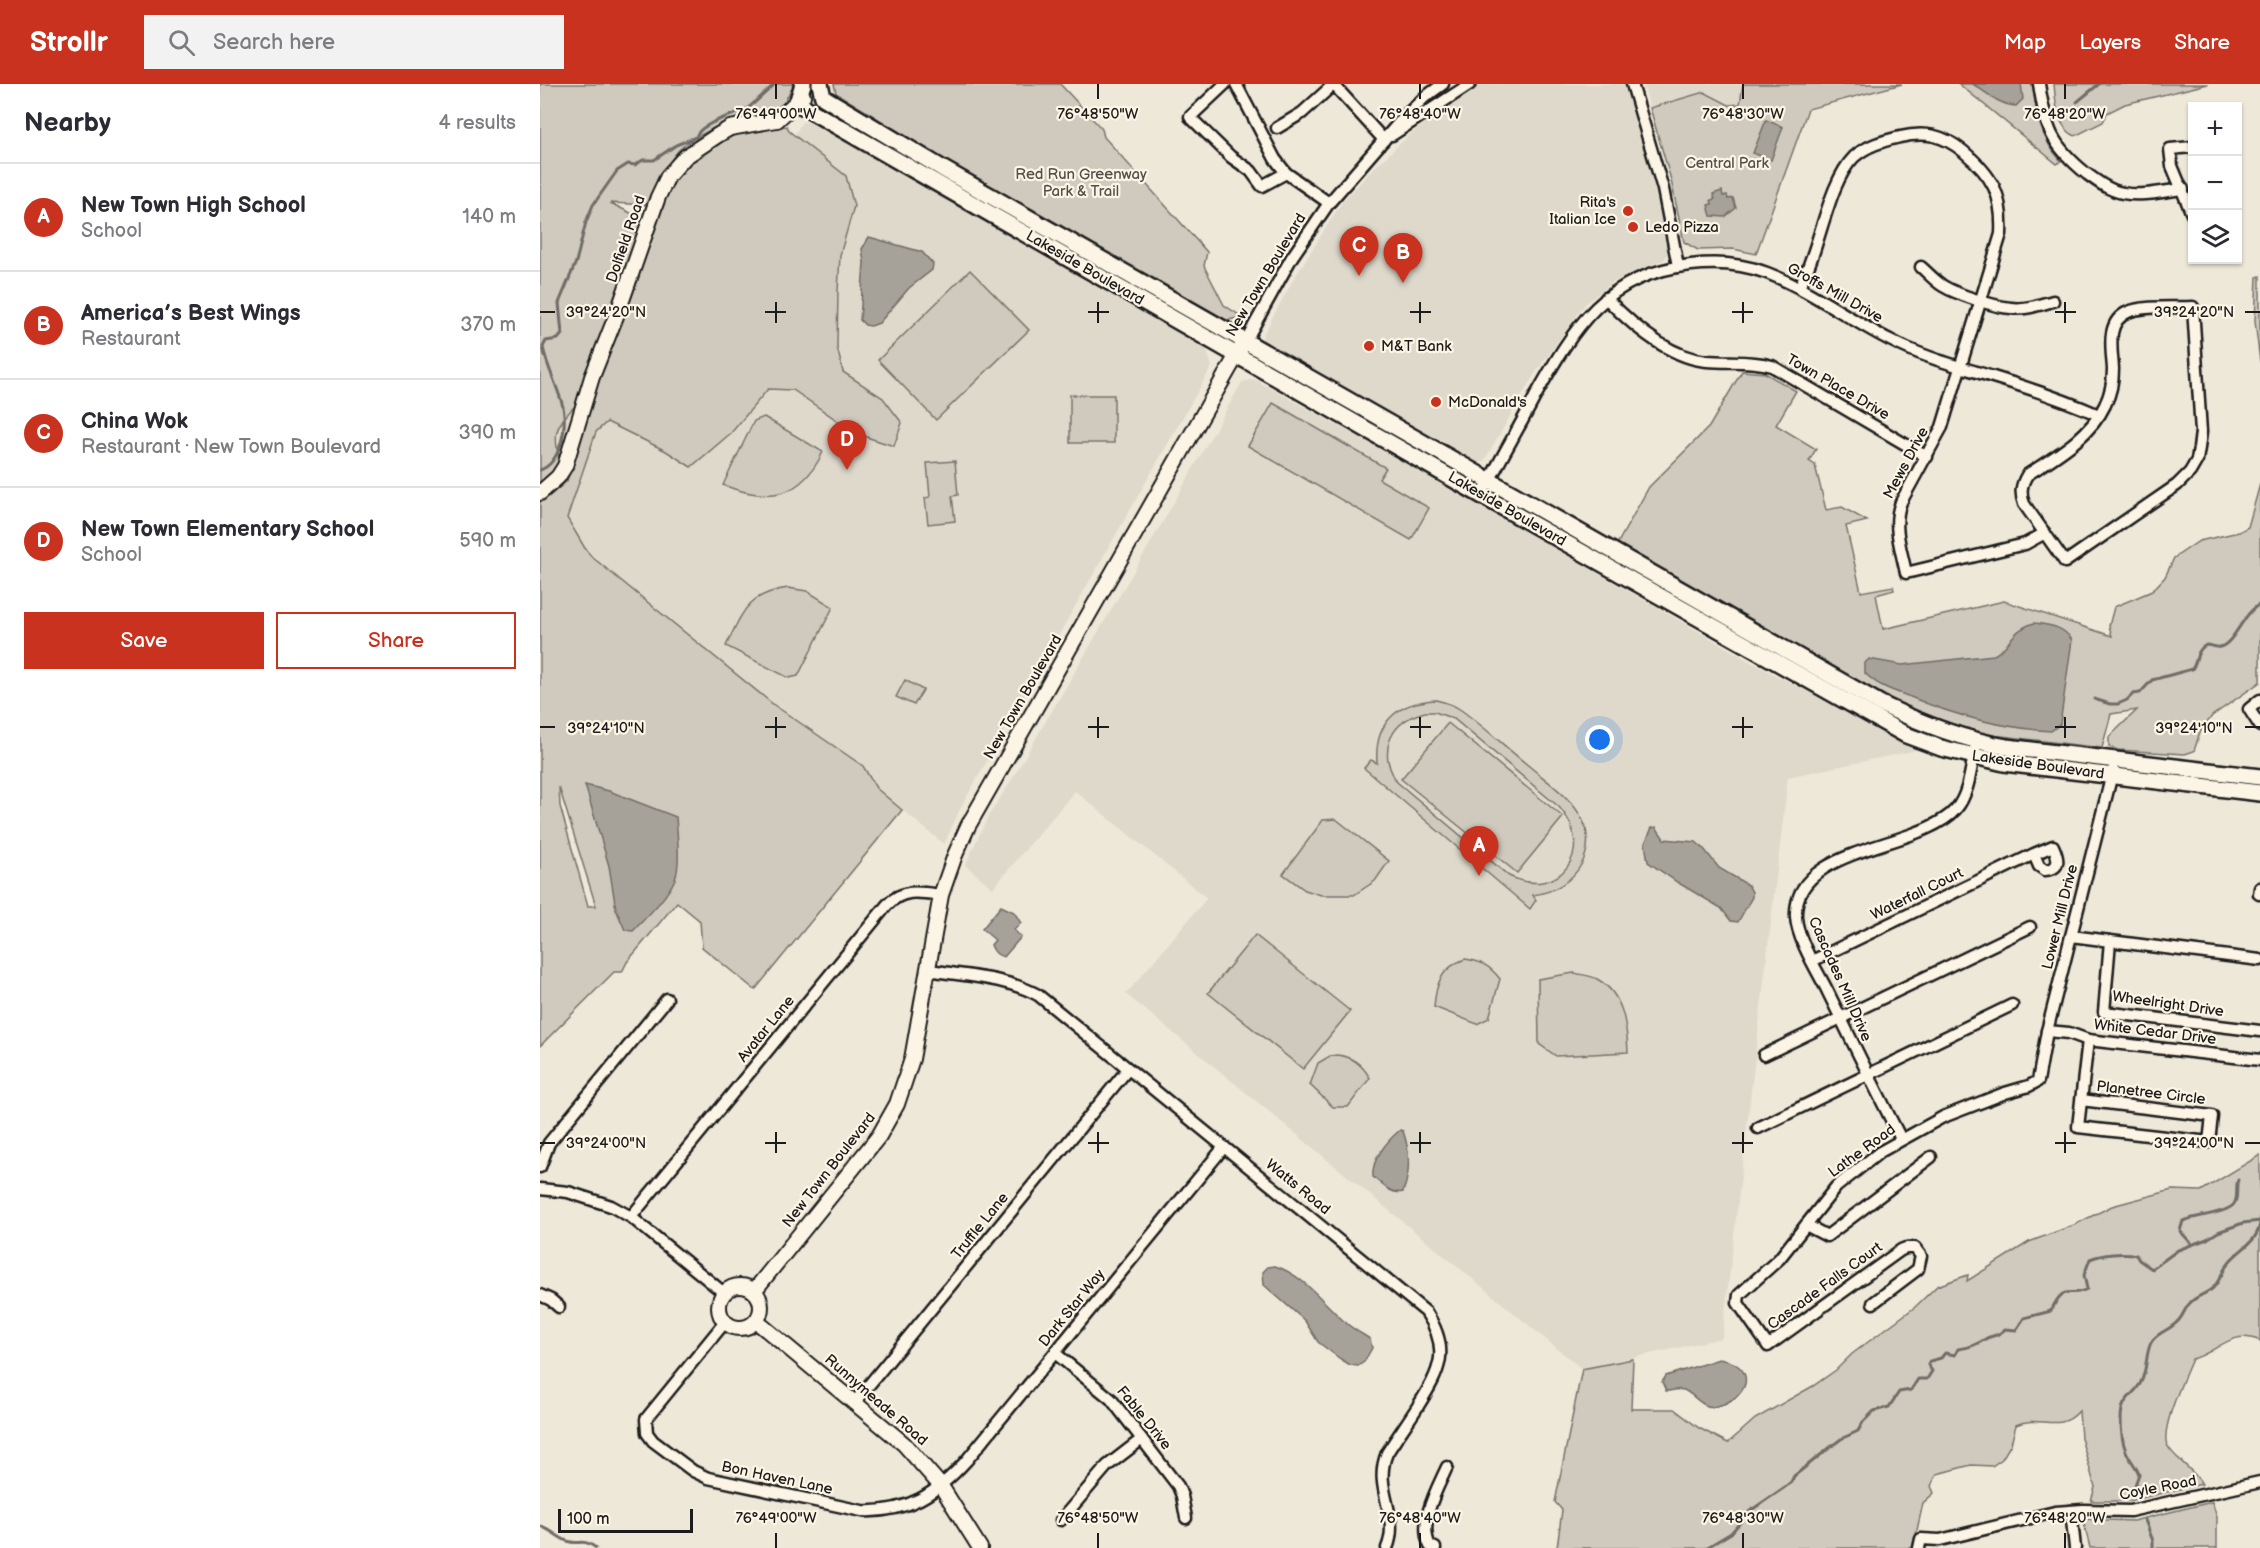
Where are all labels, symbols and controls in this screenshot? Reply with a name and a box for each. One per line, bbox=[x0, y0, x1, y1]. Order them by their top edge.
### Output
search box bbox=[144, 15, 564, 69]
text: Strollr bbox=[30, 26, 108, 59]
icon: search bbox=[165, 26, 198, 59]
text: Search here bbox=[213, 29, 335, 56]
text: Map bbox=[2004, 30, 2046, 55]
text: Layers bbox=[2079, 30, 2141, 55]
text: Share bbox=[2174, 30, 2230, 55]
map controls bbox=[2188, 102, 2242, 264]
button: + bbox=[2188, 102, 2242, 156]
text: 76°49'00"W bbox=[735, 105, 817, 124]
text: 76°48'50"W bbox=[1057, 105, 1139, 124]
text: 76°48'40"W bbox=[1379, 105, 1461, 124]
text: 76°48'30"W bbox=[1702, 105, 1784, 124]
text: 76°48'20"W bbox=[2024, 105, 2106, 124]
text: Nearby bbox=[24, 108, 111, 139]
text: 4 results bbox=[438, 111, 516, 135]
park label: Central Park bbox=[1685, 154, 1770, 173]
button: − bbox=[2188, 156, 2242, 210]
park label: Red Run Greenway Park & Trail bbox=[1015, 165, 1147, 201]
text: New Town High School bbox=[81, 192, 306, 219]
street label: Dolfield Road bbox=[602, 193, 650, 285]
place label: Rita's Italian Ice bbox=[1549, 193, 1617, 229]
marker: Rita's Italian Ice bbox=[1621, 204, 1635, 218]
text: A bbox=[37, 205, 50, 229]
text: 140 m bbox=[462, 205, 516, 229]
street label: New Town Boulevard bbox=[1222, 210, 1310, 340]
button: layers bbox=[2188, 210, 2242, 264]
place label: Ledo Pizza bbox=[1645, 218, 1719, 237]
text: School bbox=[81, 219, 142, 243]
marker: Ledo Pizza bbox=[1626, 220, 1640, 234]
street label: Lakeside Boulevard bbox=[1022, 226, 1148, 310]
pin: C bbox=[1340, 226, 1378, 276]
pin: B bbox=[1384, 234, 1422, 283]
street label: Groffs Mill Drive bbox=[1784, 259, 1886, 327]
text: America’s Best Wings bbox=[81, 300, 301, 327]
text: 39°24'20"N bbox=[566, 303, 646, 322]
text: 39°24'20"N bbox=[2154, 303, 2234, 322]
text: B bbox=[36, 313, 51, 337]
text: 370 m bbox=[460, 313, 516, 337]
text: Restaurant bbox=[81, 327, 181, 351]
place label: M&T Bank bbox=[1381, 337, 1452, 356]
marker: M&T Bank bbox=[1362, 339, 1376, 353]
street label: Town Place Drive bbox=[1783, 350, 1893, 424]
place label: McDonald's bbox=[1448, 393, 1527, 412]
marker: McDonald's bbox=[1429, 395, 1443, 409]
text: China Wok bbox=[81, 408, 188, 435]
pin: D bbox=[828, 420, 866, 470]
text: C bbox=[36, 421, 51, 445]
text: 390 m bbox=[458, 421, 516, 445]
street label: Mews Drive bbox=[1879, 424, 1933, 502]
text: Restaurant · New Town Boulevard bbox=[81, 435, 381, 459]
street label: Lakeside Boulevard bbox=[1444, 467, 1570, 551]
text: New Town Elementary School bbox=[81, 516, 374, 543]
text: D bbox=[37, 529, 50, 553]
text: 590 m bbox=[459, 529, 516, 553]
text: School bbox=[81, 543, 142, 567]
button: Save bbox=[24, 612, 264, 669]
button: Share bbox=[276, 612, 516, 669]
street label: New Town Boulevard bbox=[980, 631, 1066, 763]
text: 39°24'10"N bbox=[567, 719, 645, 738]
text: 39°24'10"N bbox=[2155, 719, 2233, 738]
your location bbox=[1585, 725, 1614, 754]
street label: Lakeside Boulevard bbox=[1971, 746, 2105, 784]
pin: A bbox=[1460, 826, 1498, 876]
street label: Waterfall Court bbox=[1868, 863, 1967, 925]
street label: Lower Mill Drive bbox=[2038, 863, 2082, 971]
street label: Cascades Mill Drive bbox=[1804, 914, 1876, 1044]
street label: Wheelright Drive bbox=[2111, 987, 2225, 1021]
street label: Avatar Lane bbox=[733, 992, 799, 1066]
street label: White Cedar Drive bbox=[2093, 1015, 2217, 1049]
street label: Planetree Circle bbox=[2096, 1077, 2207, 1109]
street label: New Town Boulevard bbox=[778, 1109, 880, 1231]
street label: Lathe Road bbox=[1825, 1120, 1899, 1182]
text: 39°24'00"N bbox=[566, 1134, 646, 1153]
text: 39°24'00"N bbox=[2154, 1134, 2234, 1153]
street label: Watts Road bbox=[1262, 1155, 1334, 1219]
street label: Truffle Lane bbox=[947, 1189, 1013, 1263]
street label: Cascade Falls Court bbox=[1764, 1238, 1886, 1334]
street label: Dark Star Way bbox=[1035, 1265, 1109, 1351]
street label: Runnymeade Road bbox=[821, 1350, 931, 1450]
street label: Fable Drive bbox=[1112, 1382, 1176, 1454]
street label: Bon Haven Lane bbox=[720, 1457, 834, 1499]
street label: Coyle Road bbox=[2118, 1471, 2198, 1505]
scale bar bbox=[558, 1506, 693, 1534]
text: 76°49'00"W bbox=[735, 1509, 817, 1528]
text: 76°48'50"W bbox=[1057, 1509, 1139, 1528]
text: 76°48'40"W bbox=[1379, 1509, 1461, 1528]
text: 76°48'30"W bbox=[1702, 1509, 1784, 1528]
text: 76°48'20"W bbox=[2024, 1509, 2106, 1528]
text: 100 m bbox=[567, 1510, 610, 1529]

